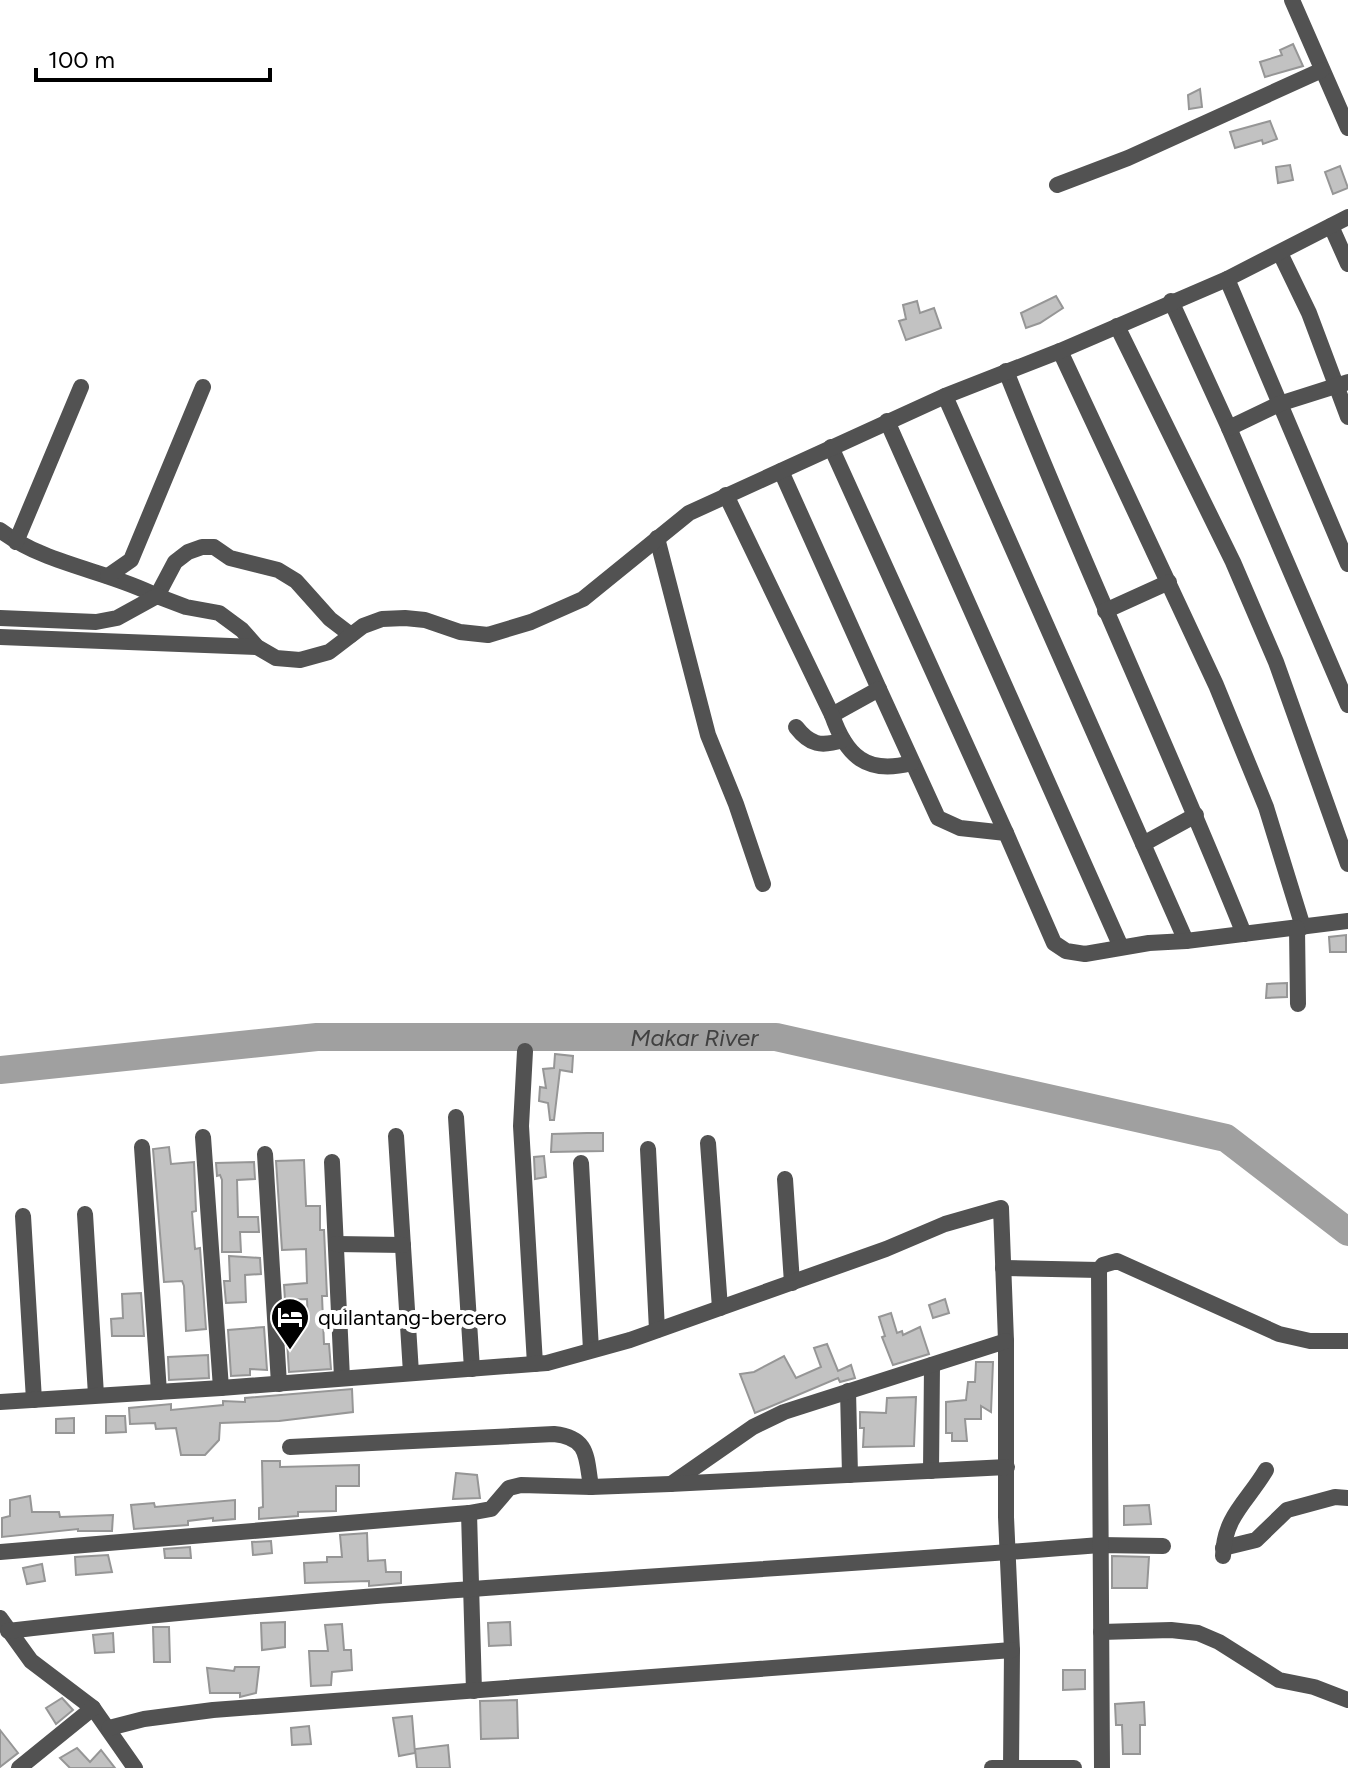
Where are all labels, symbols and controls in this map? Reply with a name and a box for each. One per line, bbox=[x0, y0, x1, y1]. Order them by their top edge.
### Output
scale bar bbox=[36, 32, 270, 82]
text: 100 m bbox=[48, 45, 115, 74]
water label: Makar River bbox=[630, 1023, 759, 1052]
hotel icon: quilantang-bercero bbox=[269, 1296, 311, 1351]
place label: quilantang-bercero bbox=[318, 1304, 507, 1331]

